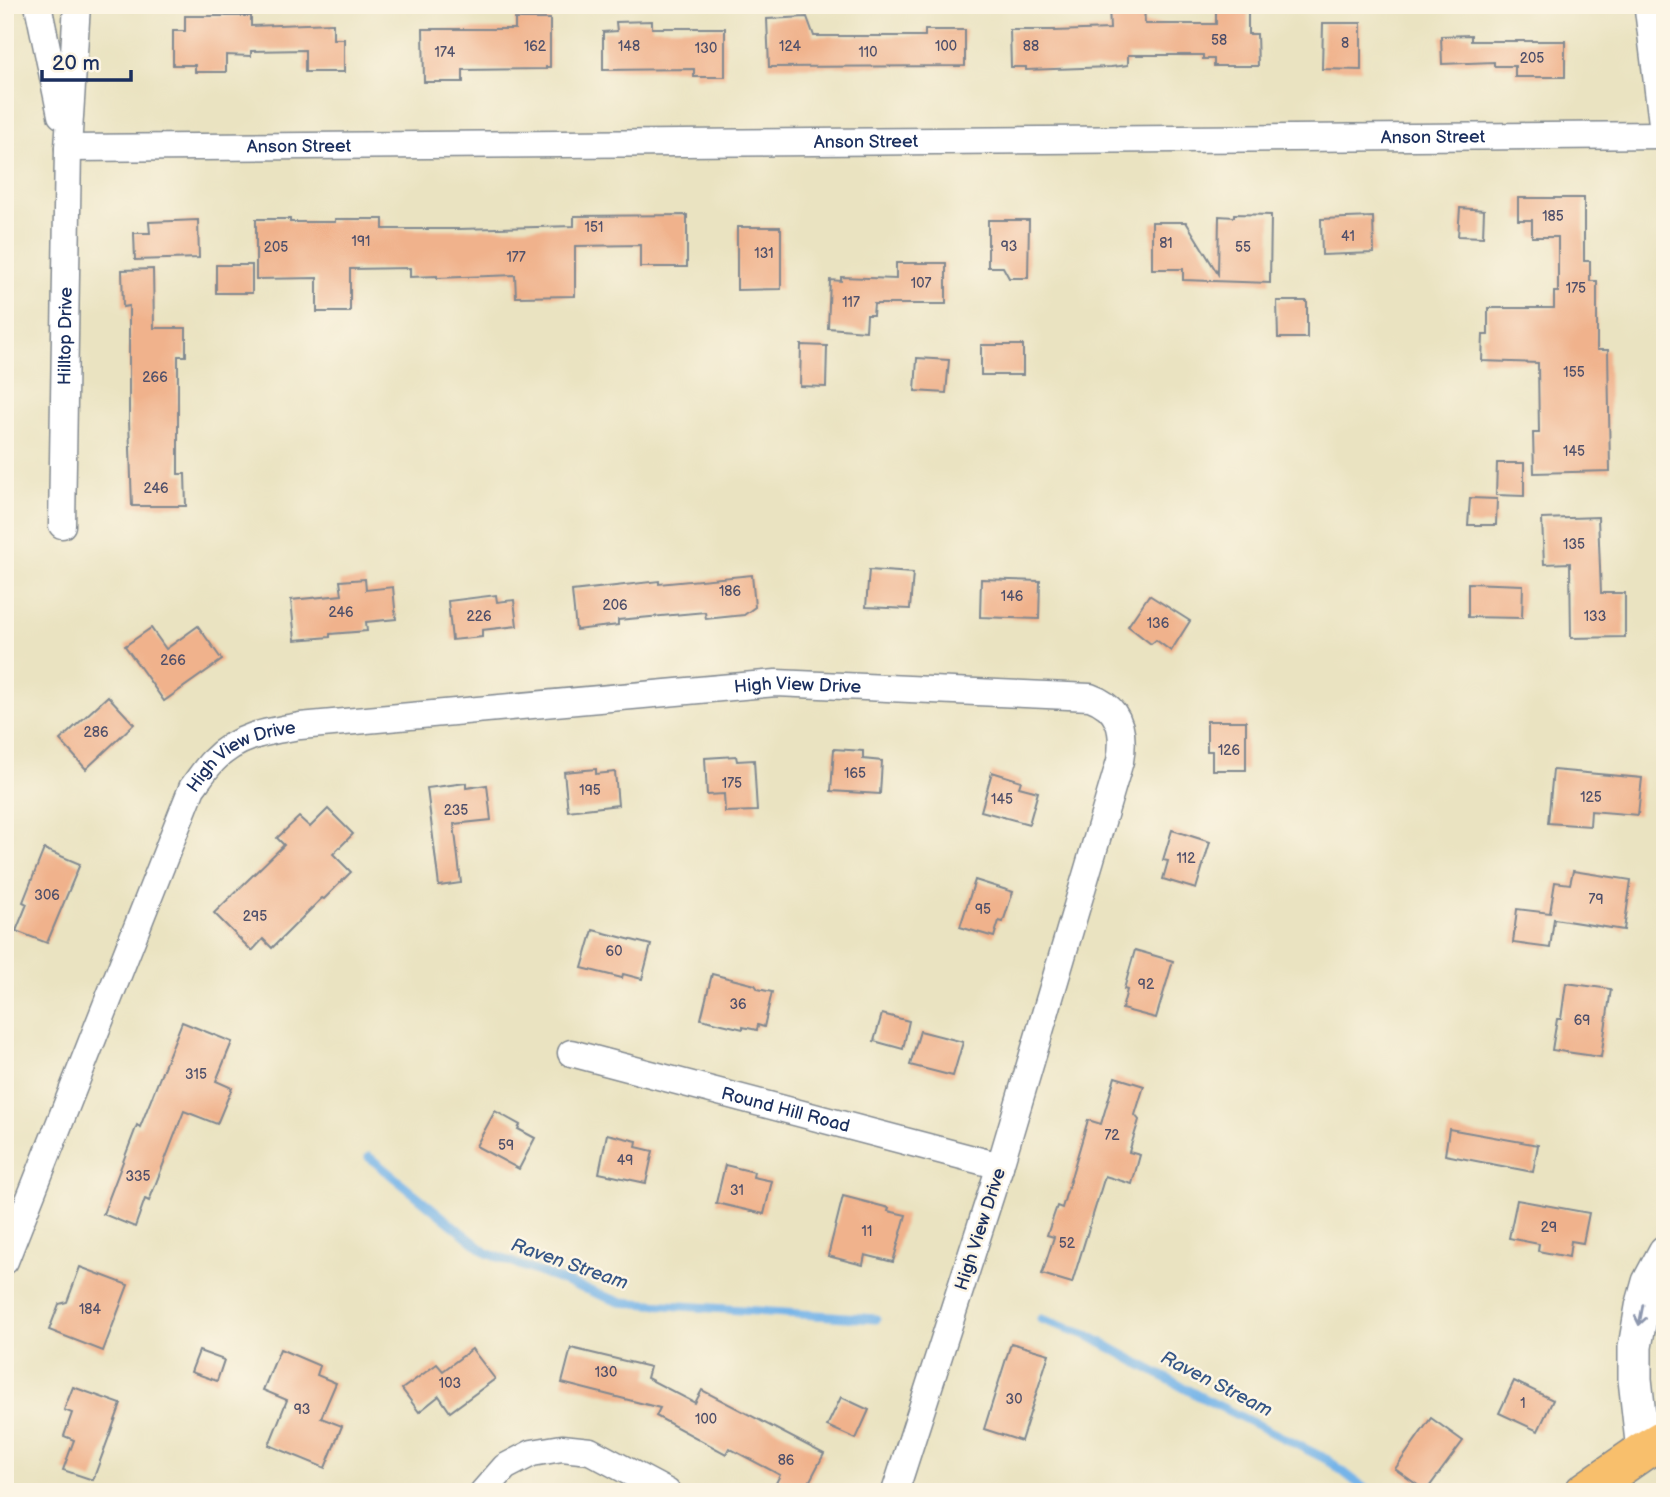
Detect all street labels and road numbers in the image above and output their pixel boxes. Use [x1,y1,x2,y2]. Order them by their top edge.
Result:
street label: Anson Street [1381,126,1486,148]
street label: Anson Street [814,131,919,153]
street label: Anson Street [247,136,352,158]
street label: Hilltop Drive [54,286,77,385]
street label: High View Drive [733,673,862,698]
street label: High View Drive [183,717,297,796]
street label: Round Hill Road [719,1083,852,1137]
street label: High View Drive [951,1165,1010,1293]

